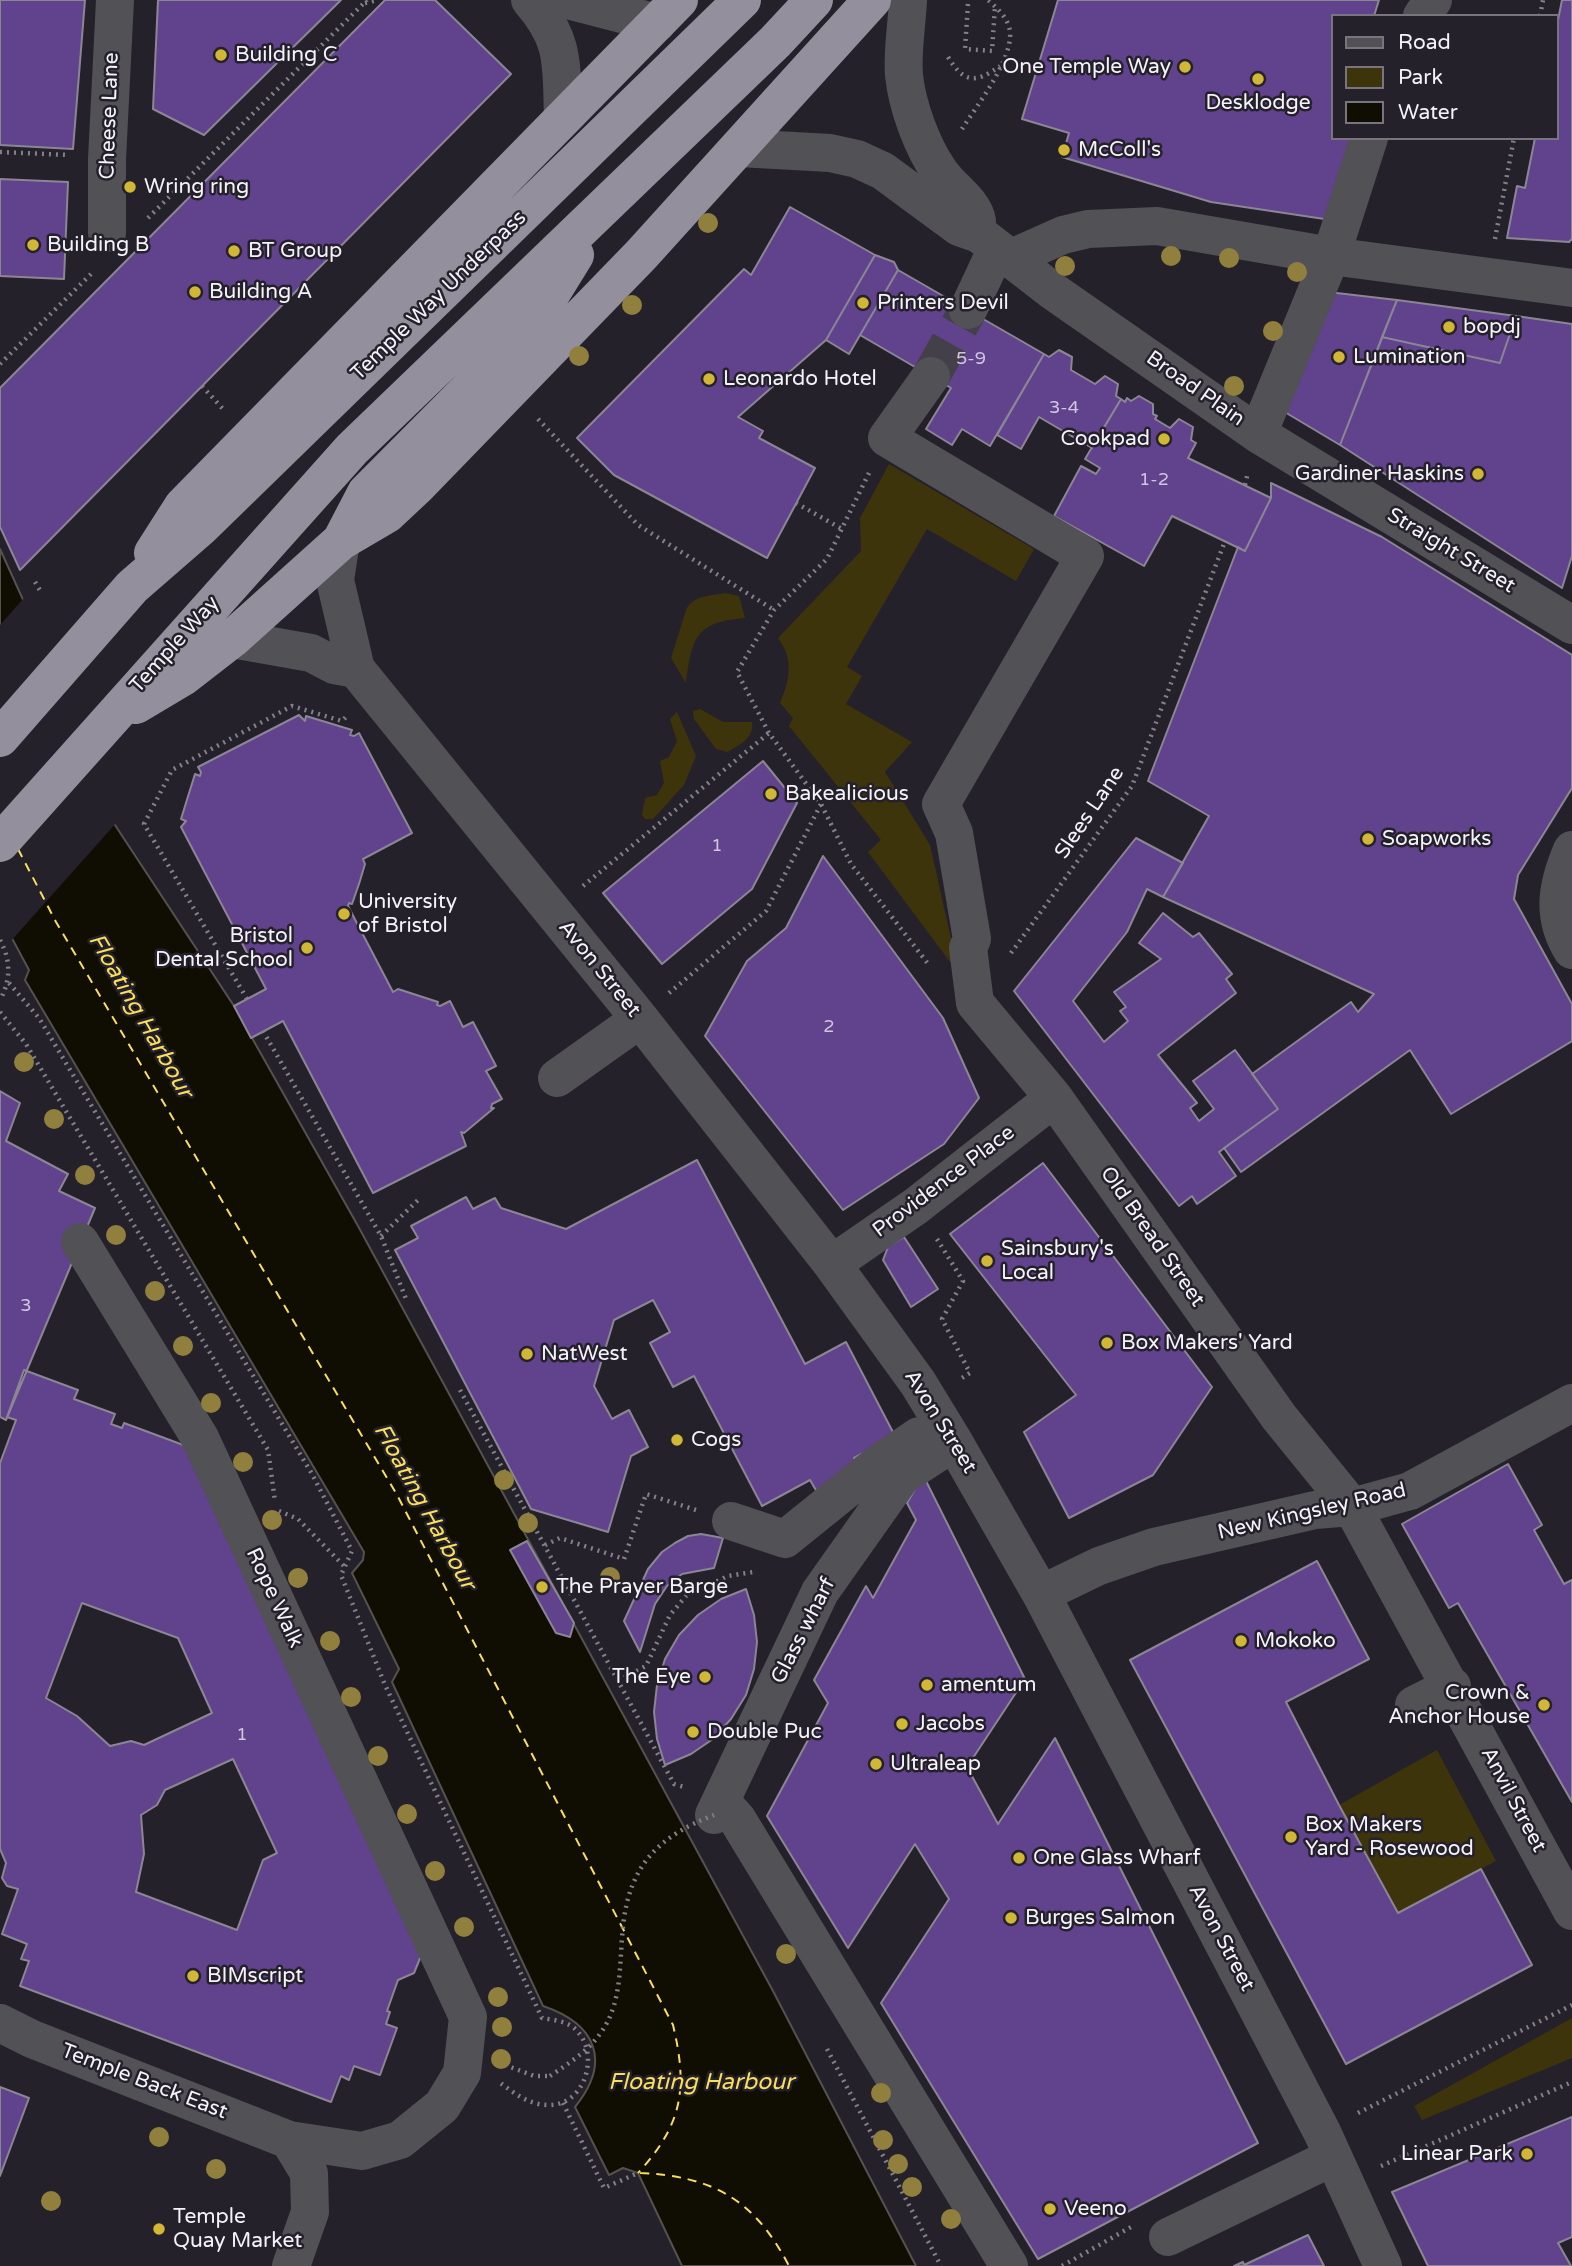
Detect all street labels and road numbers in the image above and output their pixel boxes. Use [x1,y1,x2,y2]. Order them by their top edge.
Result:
street label: Cheese Lane [95,52,125,180]
street label: Temple Way Underpass [346,206,532,386]
street label: Broad Plain [1141,346,1249,432]
street label: Straight Street [1382,503,1520,599]
street label: Temple Way [125,591,225,699]
street label: Slees Lane [1050,762,1130,864]
street label: Avon Street [552,916,646,1022]
street label: Providence Place [868,1120,1020,1244]
street label: Old Bread Street [1094,1162,1210,1312]
street label: Avon Street [898,1366,982,1478]
street label: New Kingsley Road [1215,1478,1409,1546]
street label: Rope Walk [240,1544,308,1652]
street label: Glass wharf [766,1574,842,1688]
street label: Anvil Street [1475,1743,1551,1857]
street label: Avon Street [1182,1880,1260,1996]
street label: Temple Back East [57,2039,231,2125]

